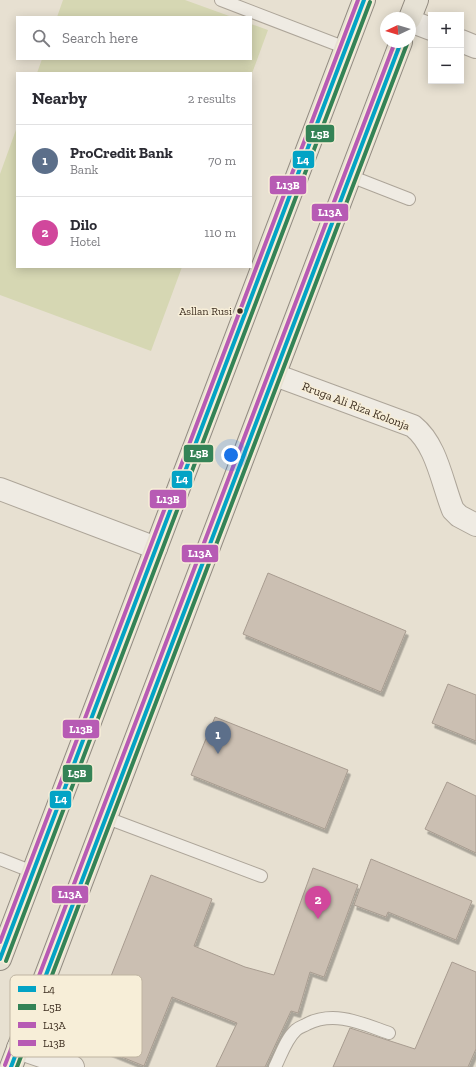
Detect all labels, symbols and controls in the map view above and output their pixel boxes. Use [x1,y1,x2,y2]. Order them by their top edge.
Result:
north arrow [380,12,416,48]
map controls [428,12,464,84]
button: + [428,12,464,48]
search box [16,16,252,60]
icon: search [30,27,52,49]
text: Search here [62,29,138,47]
button: − [428,48,464,84]
text: Nearby [32,88,87,108]
text: 2 results [188,91,236,106]
line badge: L5B [305,124,335,143]
text: L5B [311,128,330,141]
text: ProCredit Bank [70,144,173,162]
line badge: L4 [292,150,315,169]
text: 1 [42,153,48,168]
text: 70 m [208,153,236,168]
text: L4 [297,154,310,167]
text: Bank [70,162,98,177]
line badge: L13B [269,175,307,195]
text: L13B [276,179,300,192]
line badge: L13A [311,203,349,222]
text: L13A [318,206,342,219]
text: Dilo [70,216,97,234]
text: 2 [42,225,48,240]
text: 110 m [204,225,236,240]
text: Hotel [70,234,101,249]
place label: Asllan Rusi [179,305,232,318]
marker: Asllan Rusi [235,306,245,316]
street label: Rruga Ali Riza Kolonja [300,379,412,434]
line badge: L5B [183,444,214,463]
your location [221,445,241,465]
text: L5B [190,447,209,460]
line badge: L4 [171,470,193,489]
text: L4 [176,473,189,486]
line badge: L13B [149,489,187,509]
text: L13B [156,493,180,506]
line badge: L13A [181,544,219,563]
text: L13A [188,547,212,560]
line badge: L13B [62,719,100,739]
pin: 1 [205,721,231,754]
text: L13B [69,723,93,736]
line badge: L5B [62,764,93,783]
text: L5B [68,767,87,780]
line badge: L4 [49,790,72,809]
text: L4 [55,793,68,806]
line badge: L13A [51,885,89,904]
pin: 2 [305,886,331,919]
text: L13A [58,888,82,901]
legend [10,975,142,1057]
text: L4 [43,983,55,996]
text: L5B [43,1001,62,1014]
text: L13A [43,1019,67,1032]
text: L13B [43,1037,66,1050]

